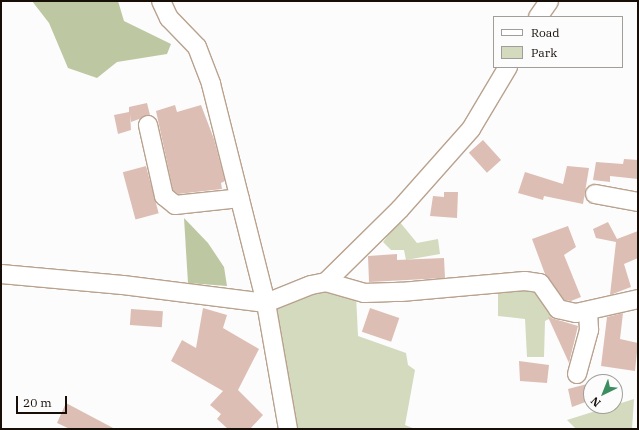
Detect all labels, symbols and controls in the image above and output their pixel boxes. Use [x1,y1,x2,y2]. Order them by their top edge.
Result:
legend [493,16,623,68]
text: Road [531,25,560,40]
text: Park [531,45,557,60]
north arrow [583,374,623,414]
scale bar [18,388,69,414]
text: N [588,394,603,410]
text: 20 m [23,395,52,410]

